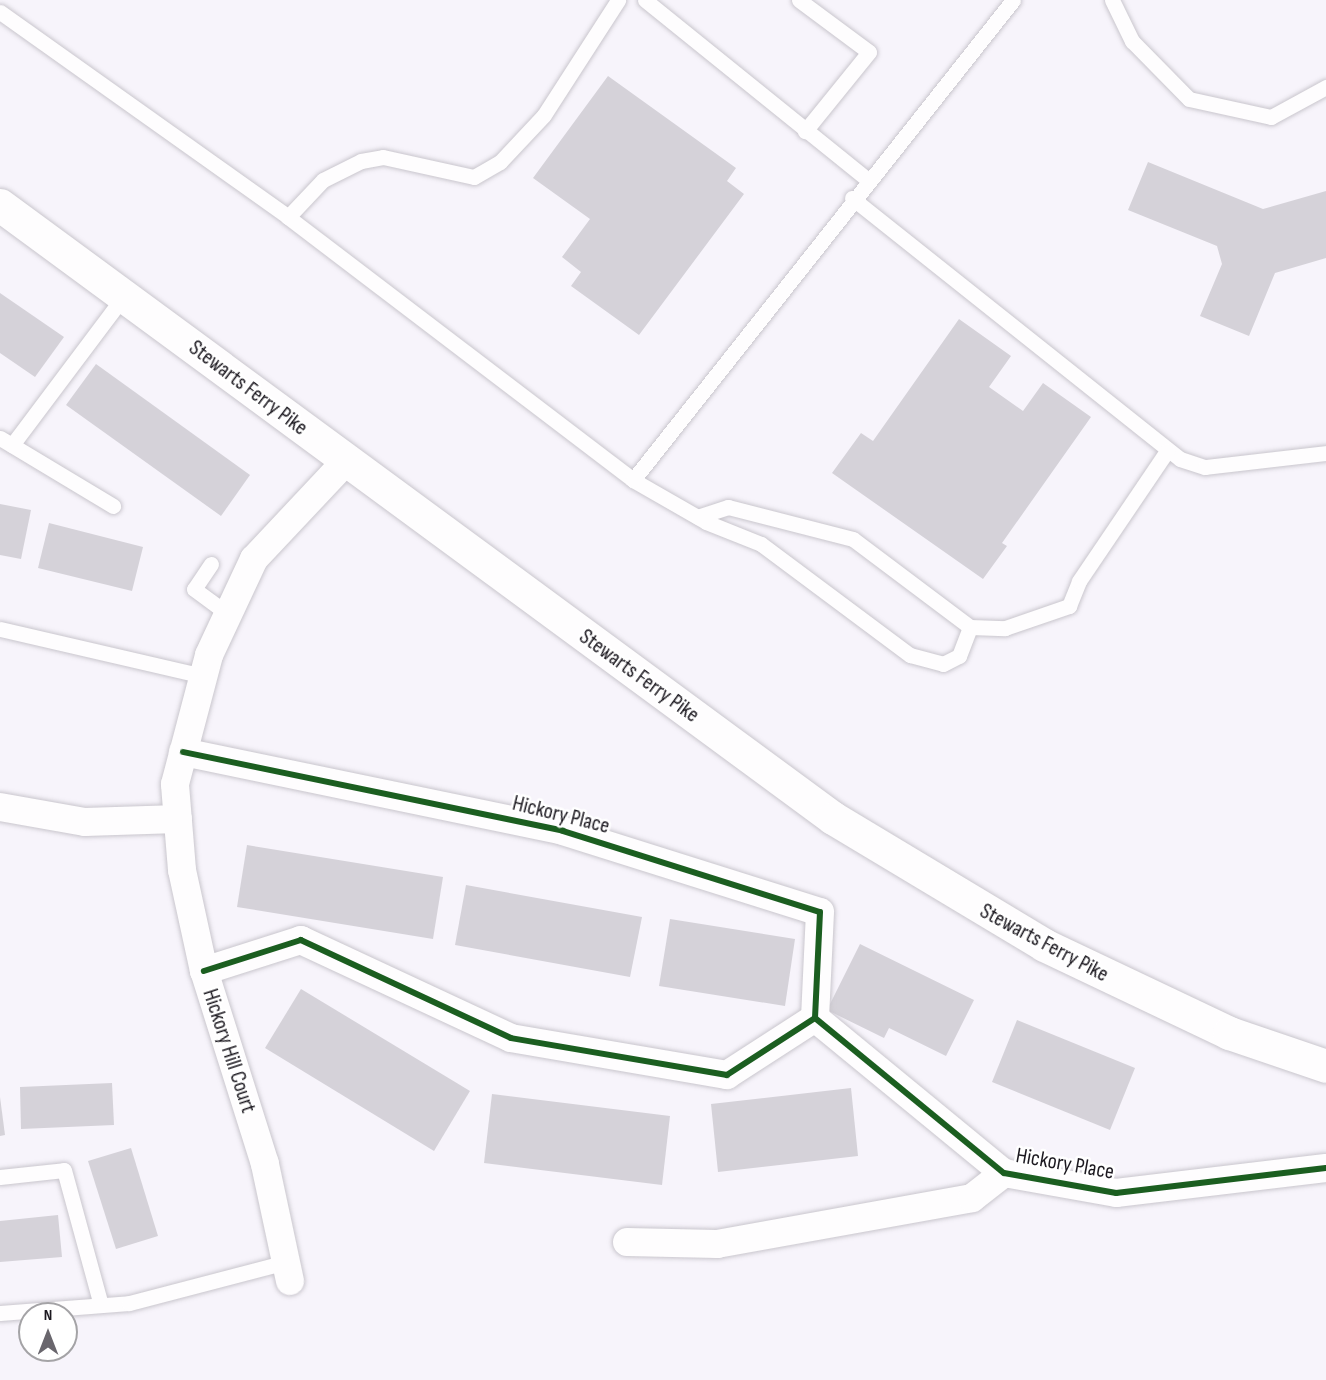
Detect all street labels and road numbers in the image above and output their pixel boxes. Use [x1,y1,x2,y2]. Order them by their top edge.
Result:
street label: Stewarts Ferry Pike [183,335,313,441]
street label: Stewarts Ferry Pike [574,624,704,728]
street label: Hickory Place [510,790,612,840]
street label: Stewarts Ferry Pike [975,898,1113,988]
street label: Hickory Hill Court [197,986,261,1116]
street label: Hickory Place [1014,1142,1116,1186]

